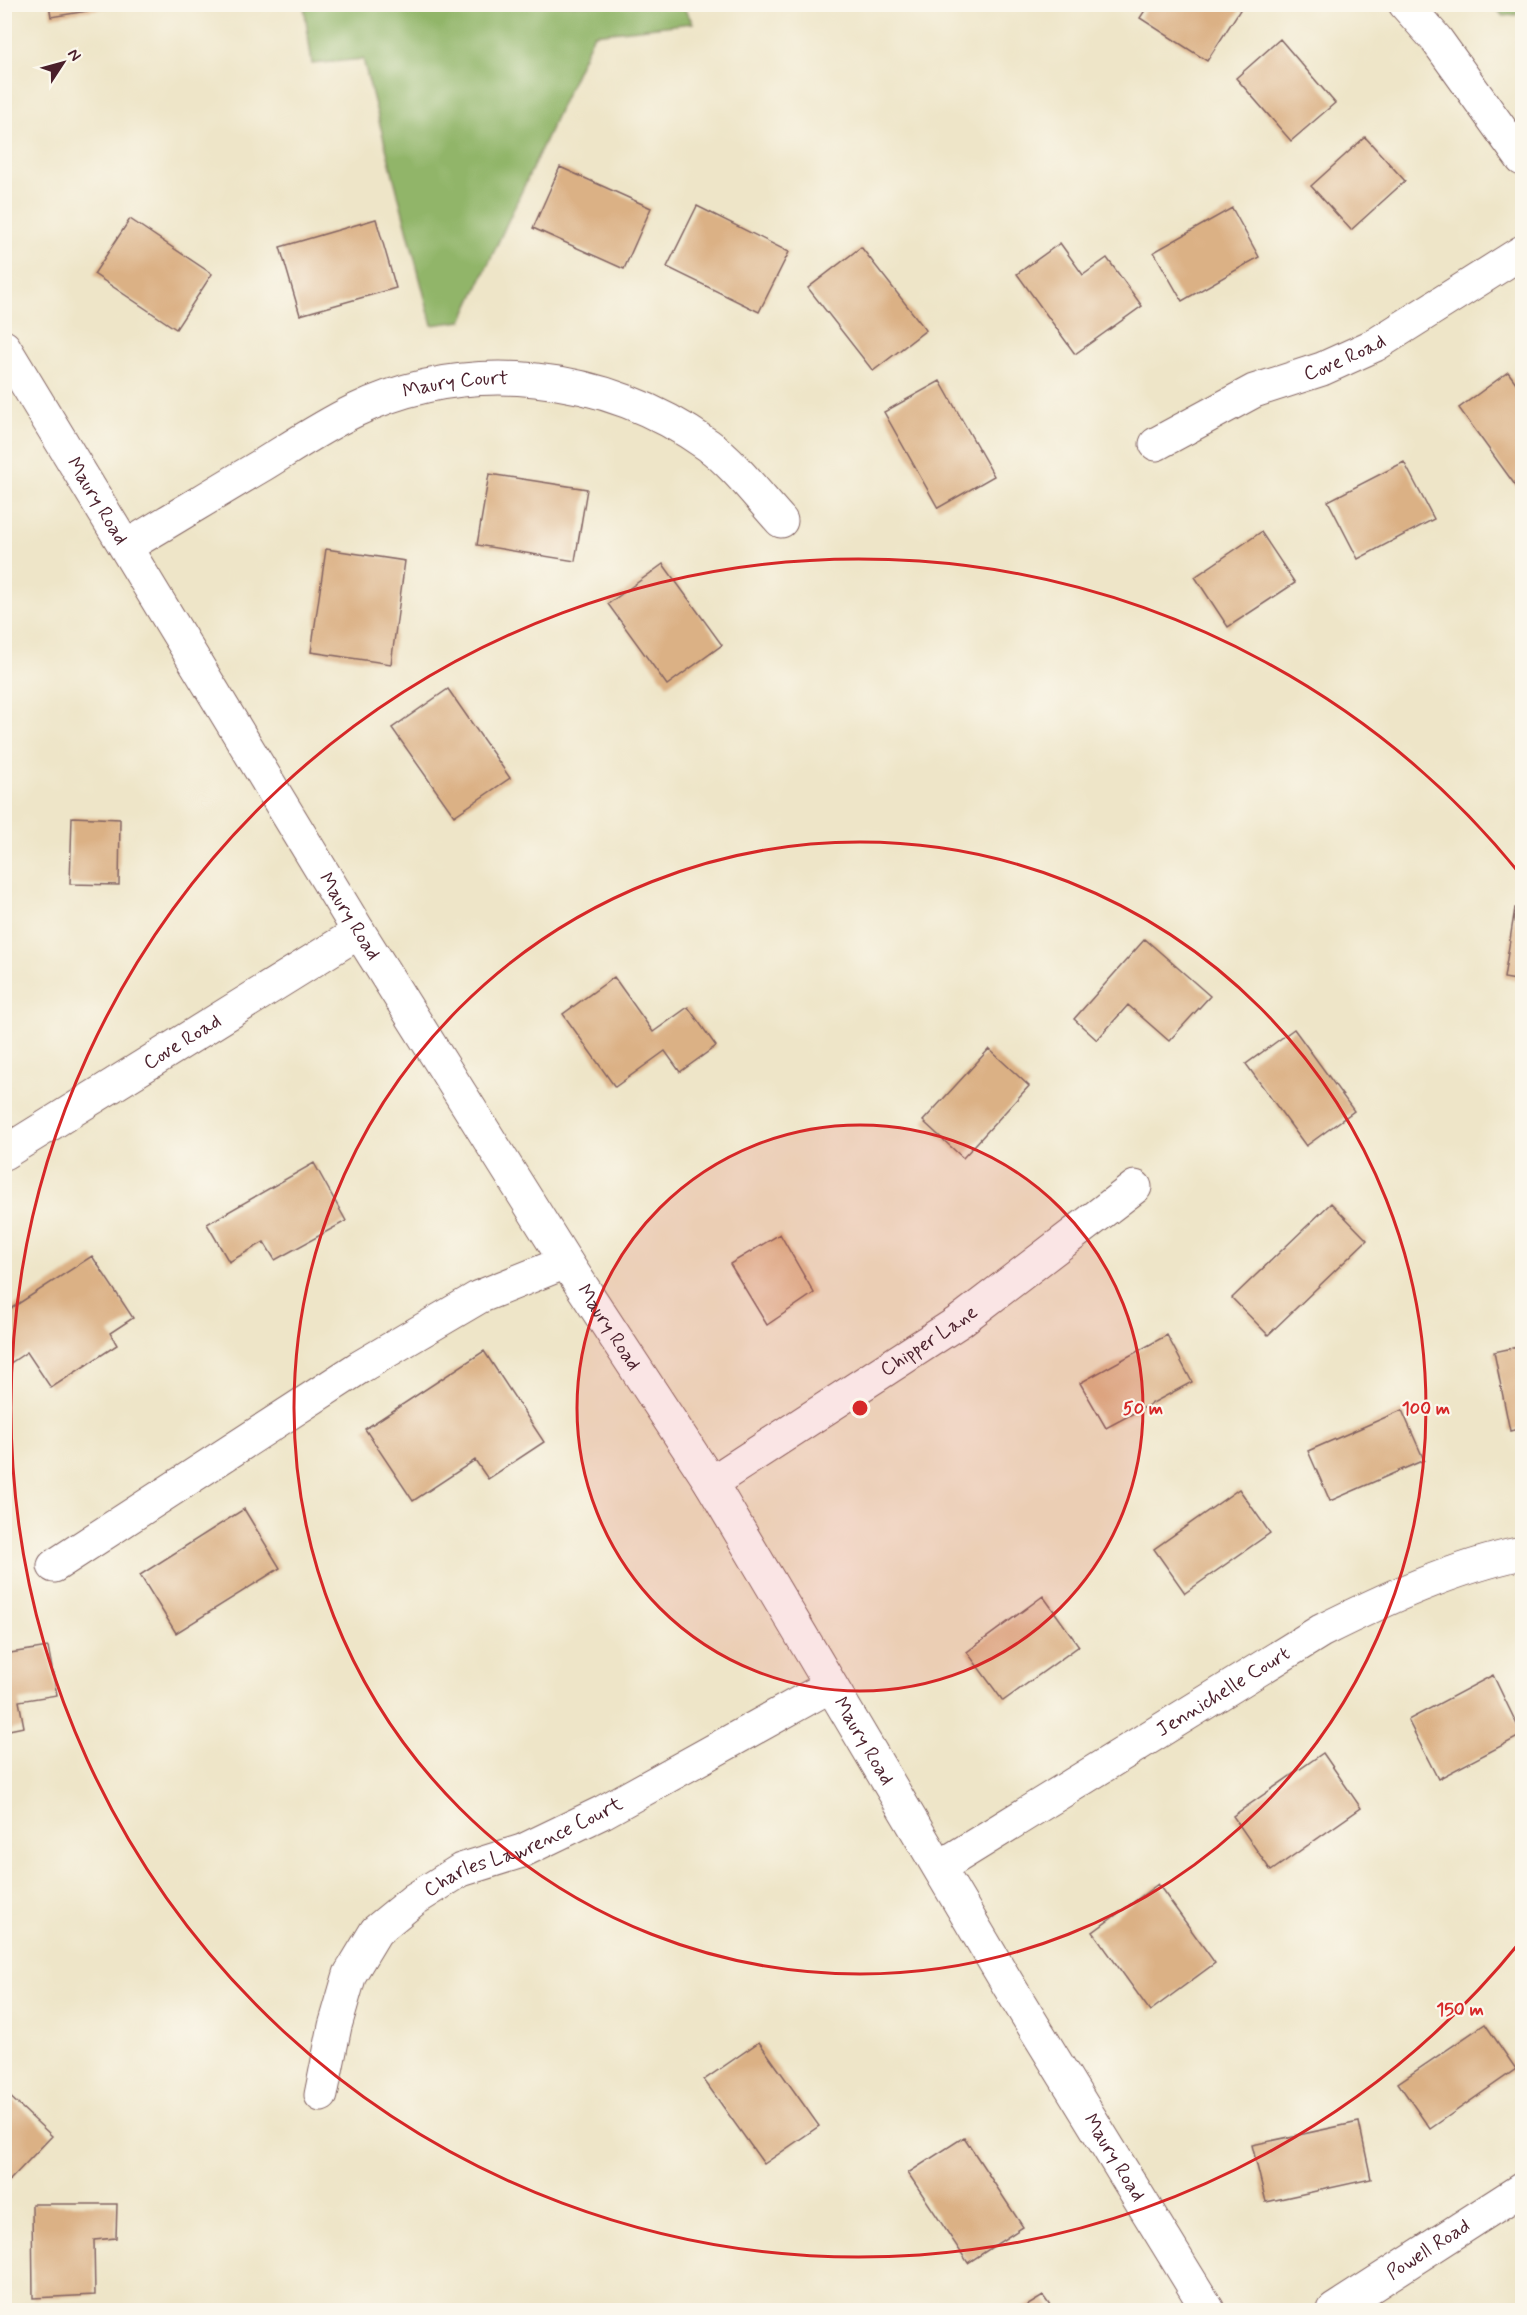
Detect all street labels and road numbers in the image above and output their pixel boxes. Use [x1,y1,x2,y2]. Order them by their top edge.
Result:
street label: Cove Road [1300,328,1391,388]
street label: Maury Court [400,365,508,405]
street label: Maury Road [60,452,134,550]
street label: Maury Road [312,867,387,965]
street label: Cove Road [138,1008,226,1076]
street label: Maury Road [571,1279,647,1376]
street label: Chipper Lane [875,1299,983,1383]
street label: Jennichelle Court [1151,1640,1295,1743]
street label: Maury Road [827,1692,901,1790]
street label: Charles Lawrence Court [419,1790,628,1904]
street label: Maury Road [1077,2108,1152,2206]
street label: Powell Road [1381,2212,1475,2286]

